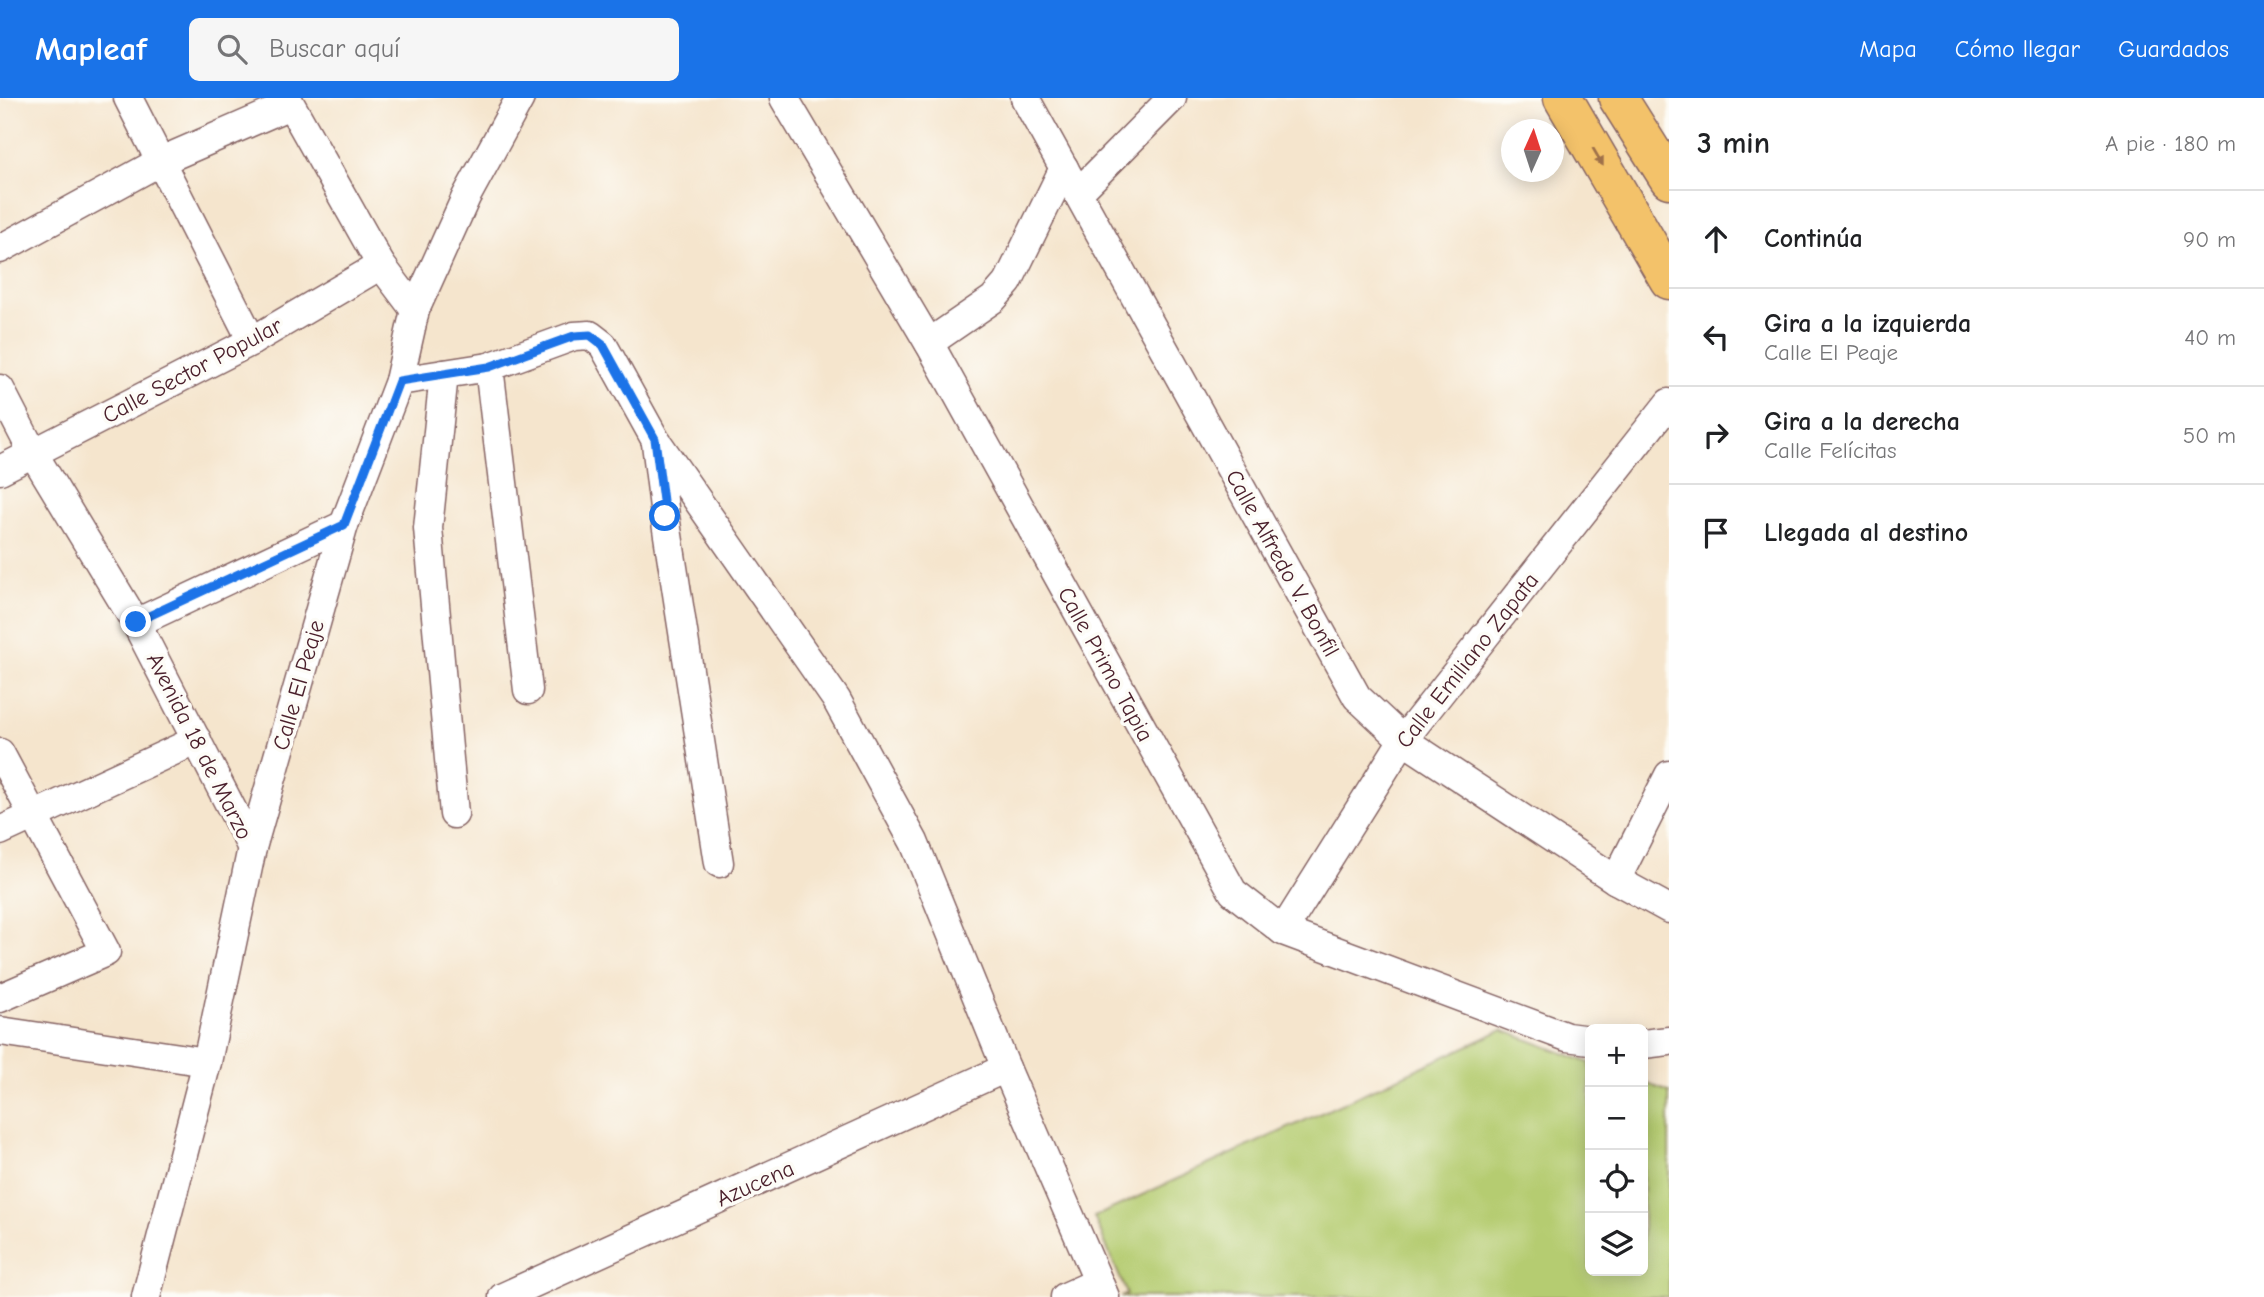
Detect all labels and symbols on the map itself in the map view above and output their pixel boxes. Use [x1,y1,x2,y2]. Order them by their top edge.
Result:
north arrow [1501,119,1564,182]
one-way arrow [1591,147,1604,166]
street label: Calle Sector Popular [98,311,287,429]
street label: Calle Alfredo V. Bonfil [1220,465,1345,661]
route start [649,500,680,531]
street label: Calle Emiliano Zapata [1391,567,1544,753]
street label: Calle Primo Tapia [1052,582,1159,746]
route end [120,606,151,637]
street label: Calle El Peaje [267,617,330,753]
street label: Avenida 18 de Marzo [141,648,258,844]
street label: Azucena [712,1154,798,1213]

